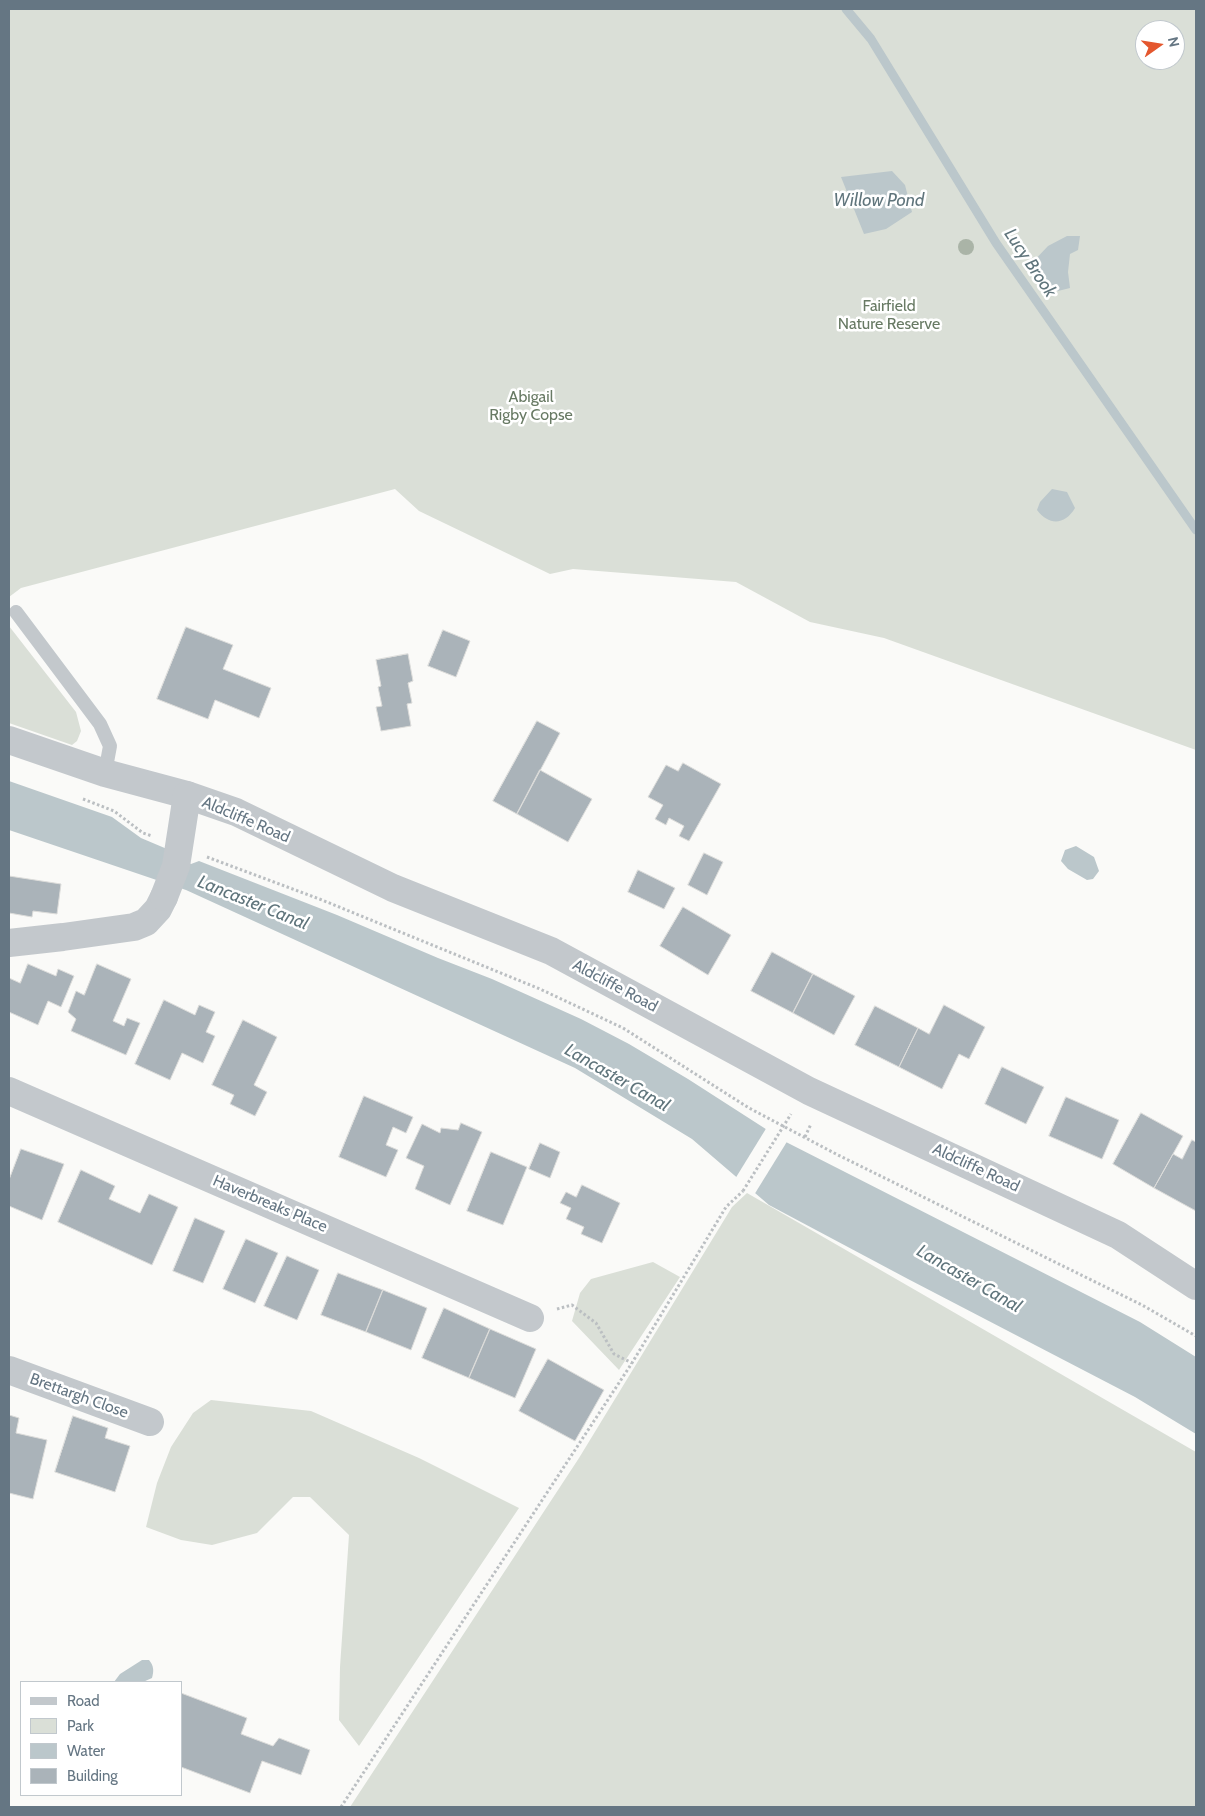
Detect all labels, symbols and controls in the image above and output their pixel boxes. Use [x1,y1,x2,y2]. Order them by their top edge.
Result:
north arrow [1135,20,1185,70]
text: N [1164,35,1184,49]
water label: Willow Pond [834,190,924,212]
water label: Lucy Brook [999,225,1061,301]
park label: Fairfield Nature Reserve [838,296,940,334]
park label: Abigail Rigby Copse [489,387,573,425]
street label: Aldcliffe Road [199,793,293,847]
water label: Lancaster Canal [194,871,312,935]
street label: Aldcliffe Road [569,956,661,1016]
water label: Lancaster Canal [561,1039,673,1117]
street label: Aldcliffe Road [929,1140,1023,1196]
street label: Haverbreaks Place [210,1171,330,1237]
water label: Lancaster Canal [913,1240,1025,1318]
street label: Brettargh Close [27,1369,131,1423]
legend [20,1681,182,1796]
text: Road [67,1692,100,1710]
text: Park [67,1717,94,1735]
text: Water [67,1742,105,1760]
text: Building [67,1767,118,1785]

